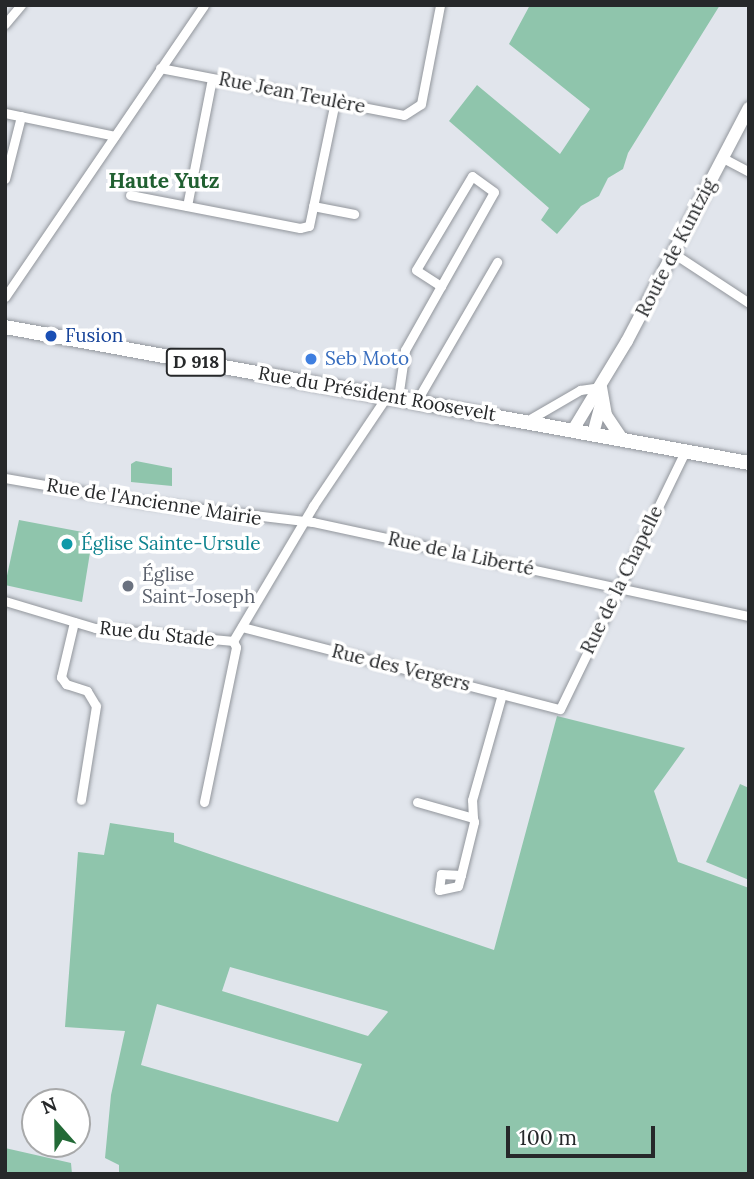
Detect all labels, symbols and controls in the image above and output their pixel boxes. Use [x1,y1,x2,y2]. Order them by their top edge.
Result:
street label: Rue Jean Teulère [217,68,367,118]
district label: Haute Yutz [108,168,220,194]
street label: Route de Kuntzig [631,175,721,321]
place label: Fusion [65,325,123,347]
marker: Fusion [43,328,59,344]
road number: D 918 [164,348,228,376]
place label: Seb Moto [325,348,409,370]
marker: Seb Moto [303,351,319,367]
street label: Rue du Président Roosevelt [256,362,498,426]
street label: Rue de l'Ancienne Mairie [45,474,263,530]
street label: Rue de la Chapelle [576,502,668,658]
street label: Rue de la Liberté [386,527,536,581]
place label: Église Sainte-Ursule [81,533,260,555]
marker: Église Sainte-Ursule [59,536,75,552]
place label: Église Saint-Joseph [142,564,255,608]
marker: Église Saint-Joseph [120,578,136,594]
street label: Rue du Stade [98,617,216,651]
street label: Rue des Vergers [329,640,473,696]
north arrow [21,1088,91,1158]
text: N [38,1091,60,1119]
scale bar [509,1112,658,1156]
text: 100 m [519,1124,577,1151]

